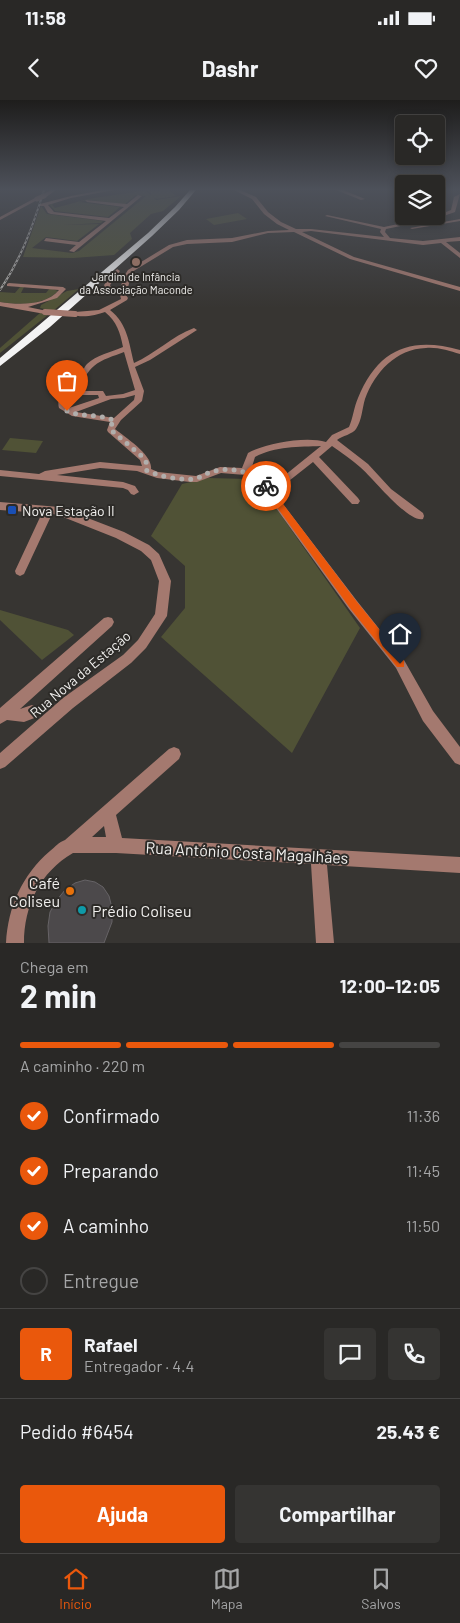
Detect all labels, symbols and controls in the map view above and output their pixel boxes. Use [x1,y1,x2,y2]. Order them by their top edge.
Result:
text: 11:58 [25,6,66,29]
icon: back [20,54,48,82]
icon: heart [412,54,440,82]
text: Dashr [202,55,258,81]
map controls [395,115,445,225]
button: locate [395,115,445,165]
button: layers [395,175,445,225]
marker: Jardim de Infância da Associação Maconde [130,256,142,268]
place label: Jardim de Infância da Associação Maconde [79,270,193,296]
pin [46,360,88,411]
icon: bag [53,367,81,395]
courier [241,461,291,511]
icon: bike [252,472,280,500]
place label: Nova Estação II [22,502,115,519]
marker: Nova Estação II [6,504,18,516]
pin [379,613,421,664]
icon: home [386,620,414,648]
street label: Rua Nova da Estação [26,627,134,721]
street label: Rua António Costa Magalhães [145,837,349,867]
place label: Café Coliseu [9,873,60,910]
marker: Café Coliseu [64,885,76,897]
place label: Prédio Coliseu [92,901,191,920]
marker: Prédio Coliseu [76,904,88,916]
text: Chega em [20,957,88,976]
text: 12:00–12:05 [340,974,440,997]
text: 2 min [20,976,97,1014]
text: A caminho · 220 m [20,1056,145,1075]
icon: check [20,1102,48,1130]
text: Confirmado [63,1104,160,1127]
text: 11:36 [407,1106,440,1125]
icon: check [20,1157,48,1185]
text: Preparando [63,1159,159,1182]
text: 11:45 [406,1161,440,1180]
icon: check [20,1212,48,1240]
text: A caminho [63,1214,149,1237]
text: 11:50 [406,1216,440,1235]
text: Entregue [63,1269,139,1292]
button: chat [324,1328,376,1380]
button: phone [388,1328,440,1380]
text: Rafael [84,1333,138,1356]
text: R [40,1342,52,1365]
text: Entregador · 4.4 [84,1356,194,1375]
text: Pedido #6454 [20,1420,134,1443]
text: 25.43 € [376,1420,440,1443]
button: Ajuda [20,1485,225,1543]
button: Compartilhar [235,1485,440,1543]
tab: Início [59,1565,92,1612]
tab: Mapa [211,1565,243,1612]
tab: Salvos [361,1565,401,1612]

